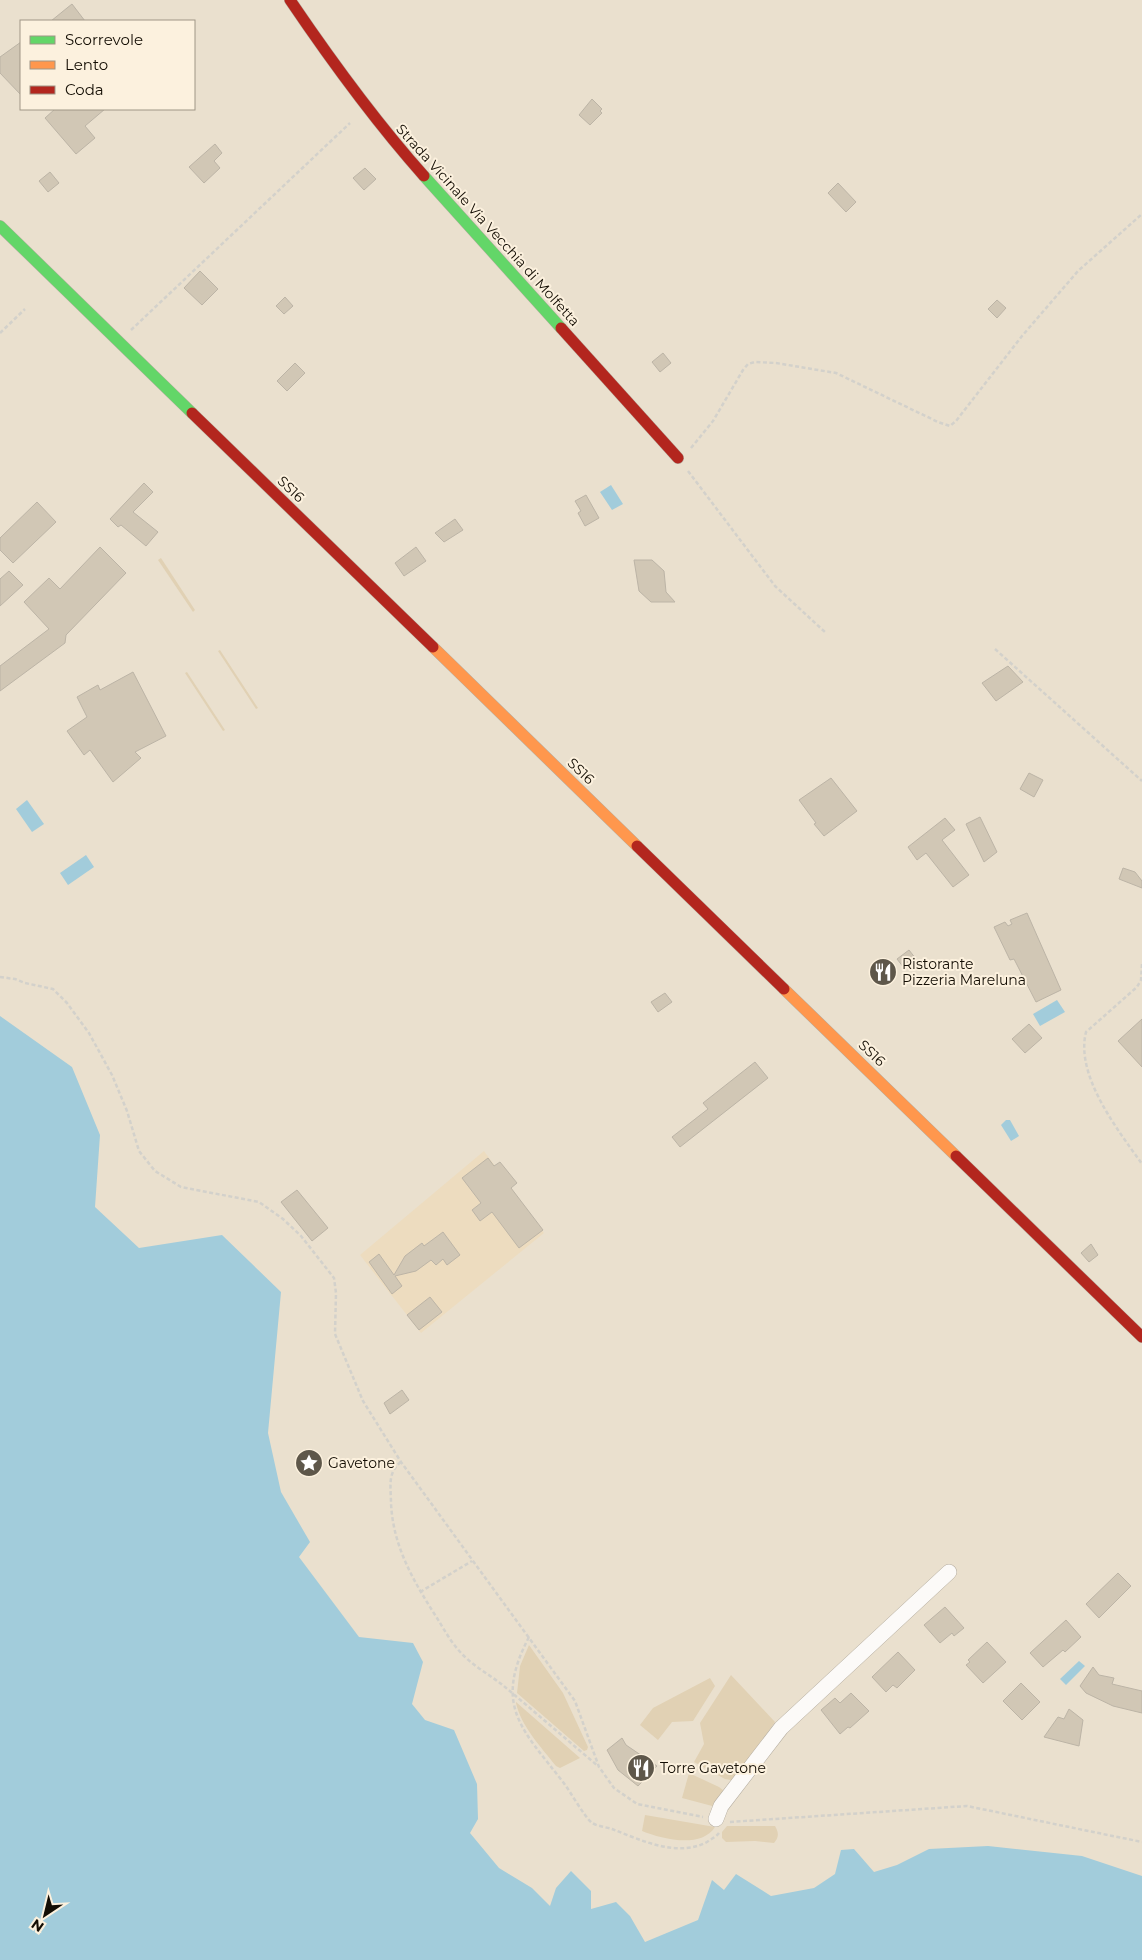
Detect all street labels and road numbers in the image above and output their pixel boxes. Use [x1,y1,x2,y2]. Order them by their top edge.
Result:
street label: Strada Vicinale Via Vecchia di Molfetta [392,120,584,330]
street label: SS16 [274,472,309,506]
street label: SS16 [564,754,599,788]
street label: SS16 [855,1036,890,1070]

